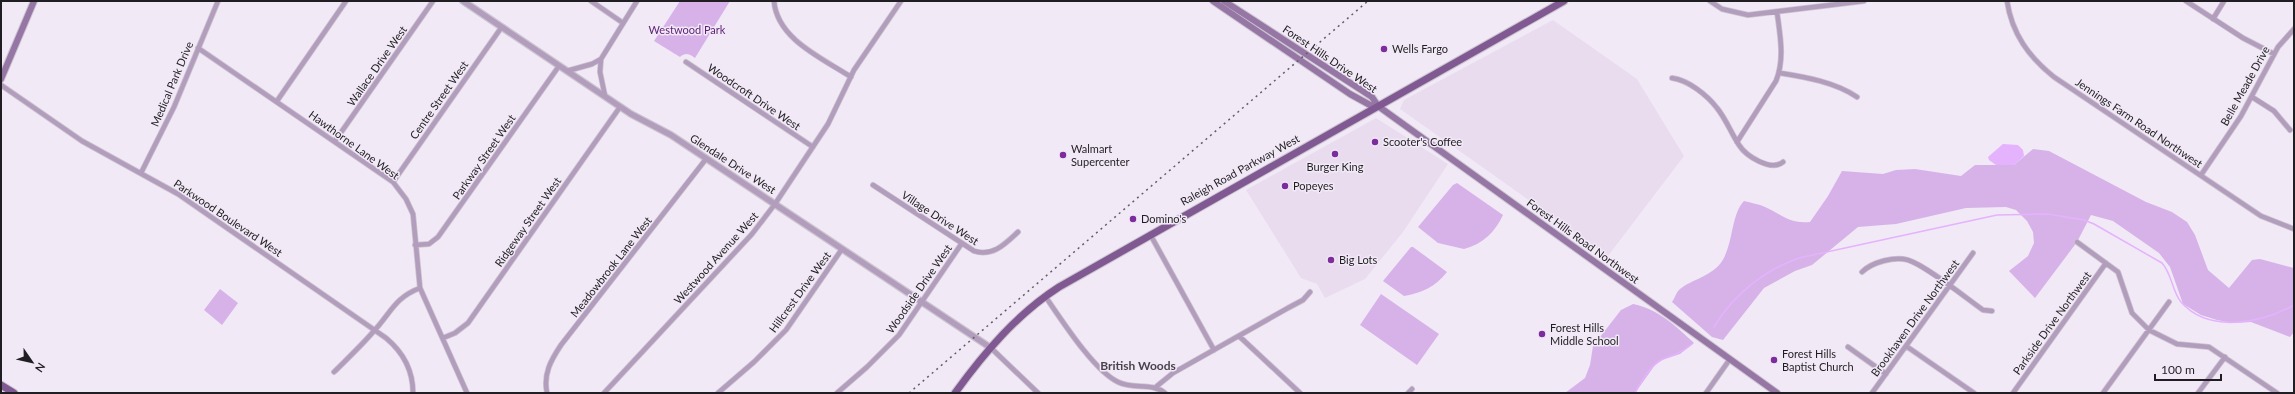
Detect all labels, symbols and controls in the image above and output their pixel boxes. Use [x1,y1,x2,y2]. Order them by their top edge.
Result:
street label: Forest Hills Drive West [1281,22,1380,95]
street label: Wallace Drive West [344,23,409,108]
park label: Westwood Park [649,23,726,36]
street label: Medical Park Drive [148,39,195,128]
place label: Wells Fargo [1392,42,1448,55]
marker: Wells Fargo [1379,44,1389,54]
street label: Belle Meade Drive [2217,44,2272,128]
street label: Centre Street West [407,58,470,141]
street label: Woodcroft Drive West [705,61,803,133]
street label: Jennings Farm Road Northwest [2073,75,2205,170]
street label: Hawthorne Lane West [307,107,402,182]
street label: Parkway Street West [449,112,518,202]
street label: Glendale Drive West [688,131,779,196]
street label: Raleigh Road Parkway West [1178,131,1302,208]
place label: Scooter's Coffee [1383,135,1462,148]
marker: Scooter's Coffee [1370,137,1380,147]
place label: Walmart Supercenter [1071,142,1130,168]
marker: Burger King [1330,149,1340,159]
marker: Walmart Supercenter [1058,150,1068,160]
place label: Burger King [1307,160,1364,173]
street label: Ridgeway Street West [492,175,563,269]
street label: Parkwood Boulevard West [172,176,285,259]
place label: Popeyes [1293,179,1334,192]
marker: Popeyes [1280,181,1290,191]
street label: Village Drive West [899,188,981,247]
street label: Forest Hills Road Northwest [1525,195,1642,286]
street label: Westwood Avenue West [671,209,760,306]
place label: Domino's [1141,212,1187,225]
street label: Meadowbrook Lane West [567,214,654,320]
marker: Domino's [1128,214,1138,224]
street label: Woodside Drive West [883,242,954,336]
street label: Hillcrest Drive West [766,249,833,335]
place label: Big Lots [1339,253,1378,266]
marker: Big Lots [1326,255,1336,265]
street label: Brookhaven Drive Northwest [1868,257,1961,379]
street label: Parkside Drive Northwest [2010,269,2093,377]
place label: Forest Hills Middle School [1550,321,1619,347]
marker: Forest Hills Middle School [1537,329,1547,339]
north arrow [12,342,52,382]
place label: Forest Hills Baptist Church [1782,347,1854,373]
marker: Forest Hills Baptist Church [1769,355,1779,365]
scale bar [2155,356,2221,382]
district label: British Woods [1100,358,1176,373]
text: N [33,361,48,375]
text: 100 m [2161,362,2195,377]

